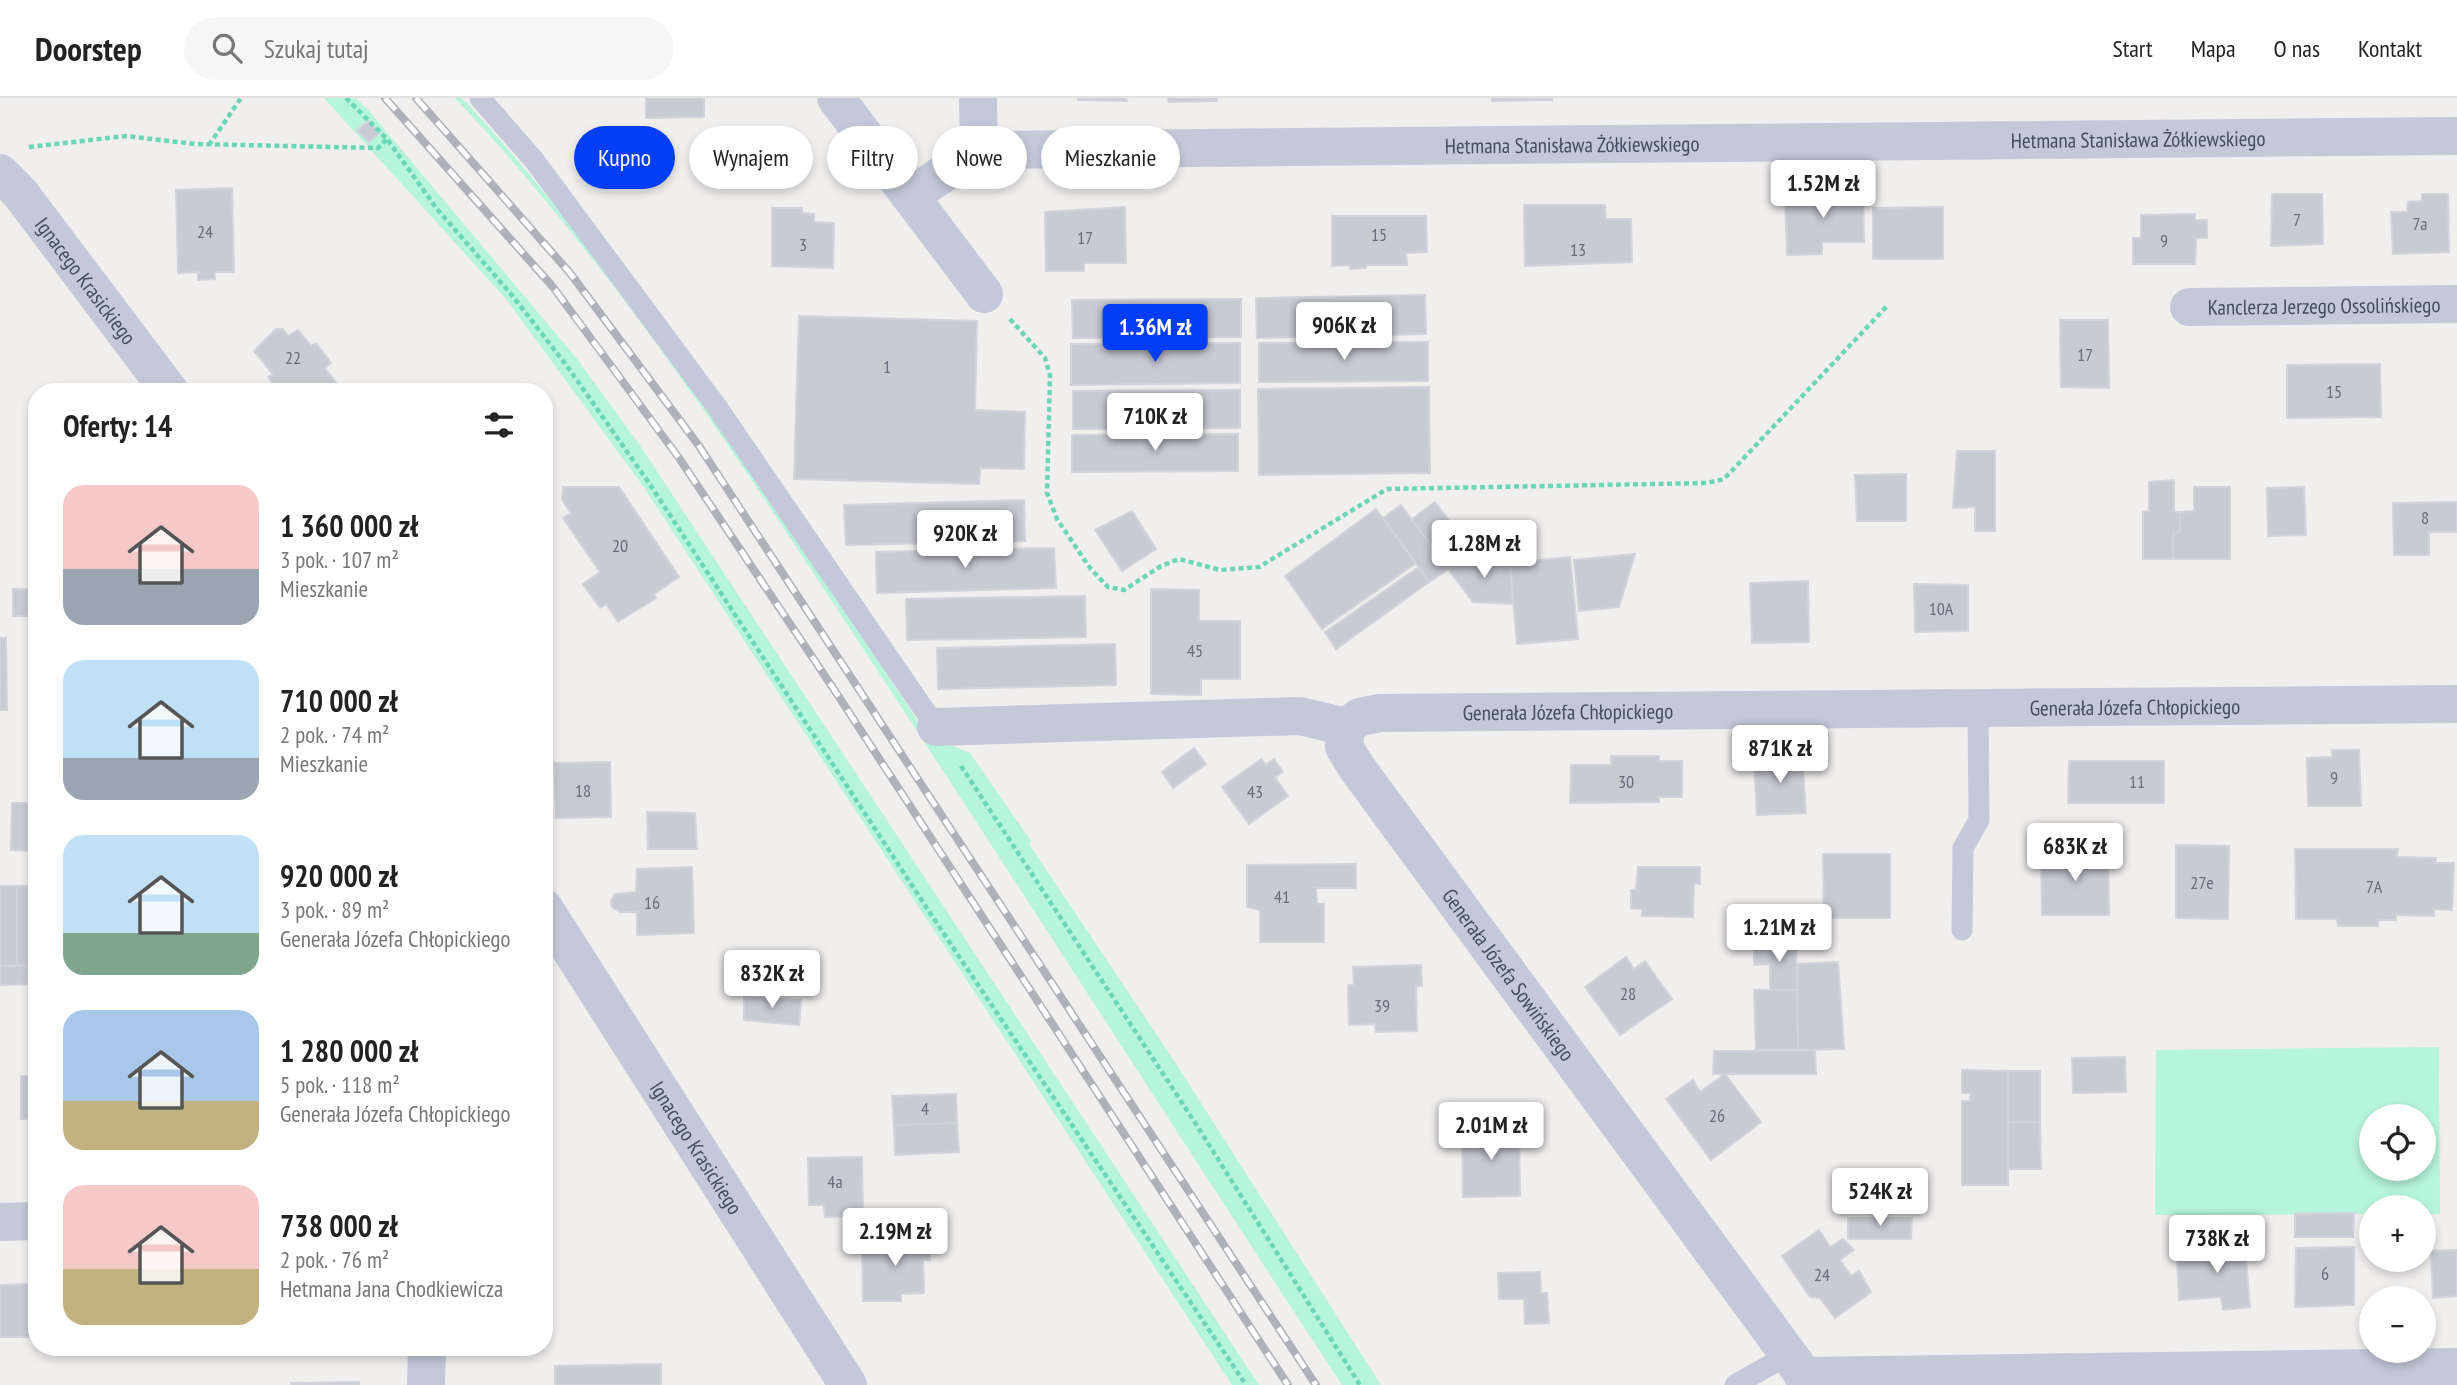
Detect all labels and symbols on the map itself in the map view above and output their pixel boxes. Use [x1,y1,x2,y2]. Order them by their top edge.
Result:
street label: Hetmana Stanisława Żółkiewskiego [2011,124,2266,154]
street label: Hetmana Stanisława Żółkiewskiego [1445,130,1700,159]
pin: 1.52M zł [1751,160,1895,220]
house number: 7 [2293,208,2301,231]
street label: Ignacego Krasickiego [29,212,143,350]
house number: 7a [2412,212,2428,235]
house number: 24 [197,220,213,243]
house number: 15 [1371,223,1387,246]
house number: 17 [1077,226,1093,249]
house number: 9 [2160,229,2168,252]
house number: 3 [799,233,807,256]
house number: 13 [1570,238,1586,261]
street label: Kanclerza Jerzego Ossolińskiego [2207,291,2441,320]
pin: 906K zł [1279,302,1409,362]
pin: 1.36M zł [1083,304,1227,364]
house number: 17 [2077,343,2093,366]
house number: 22 [285,346,301,369]
house number: 1 [883,355,891,378]
house number: 15 [2326,380,2342,403]
pin: 710K zł [1090,394,1220,453]
house number: 8 [2421,506,2429,529]
pin: 920K zł [900,510,1030,570]
pin: 1.28M zł [1412,520,1556,580]
house number: 20 [612,534,628,557]
house number: 10A [1929,597,1954,620]
house number: 45 [1187,639,1203,662]
street label: Generała Józefa Chłopickiego [2030,692,2240,721]
street label: Generała Józefa Chłopickiego [1463,697,1673,726]
pin: 871K zł [1715,726,1845,785]
house number: 9 [2330,766,2338,789]
house number: 30 [1618,770,1634,793]
house number: 11 [2129,770,2145,793]
house number: 18 [575,779,591,802]
house number: 43 [1247,780,1263,803]
pin: 683K zł [2010,824,2140,883]
house number: 27e [2190,871,2214,894]
house number: 7A [2366,875,2383,898]
street label: Generała Józefa Sowińskiego [1436,883,1581,1066]
house number: 41 [1274,885,1290,908]
house number: 16 [644,891,660,914]
pin: 1.21M zł [1707,904,1851,964]
pin: 832K zł [707,950,837,1010]
house number: 28 [1620,982,1636,1005]
house number: 39 [1374,994,1390,1017]
street label: Ignacego Krasickiego [644,1076,749,1219]
house number: 4 [921,1097,929,1120]
pin: 2.01M zł [1419,1102,1563,1162]
house number: 26 [1709,1104,1725,1127]
pin: 524K zł [1815,1168,1945,1228]
house number: 4a [827,1170,843,1193]
pin: 2.19M zł [823,1208,967,1268]
pin: 738K zł [2152,1216,2282,1275]
house number: 6 [2321,1262,2329,1285]
house number: 24 [1814,1263,1830,1286]

